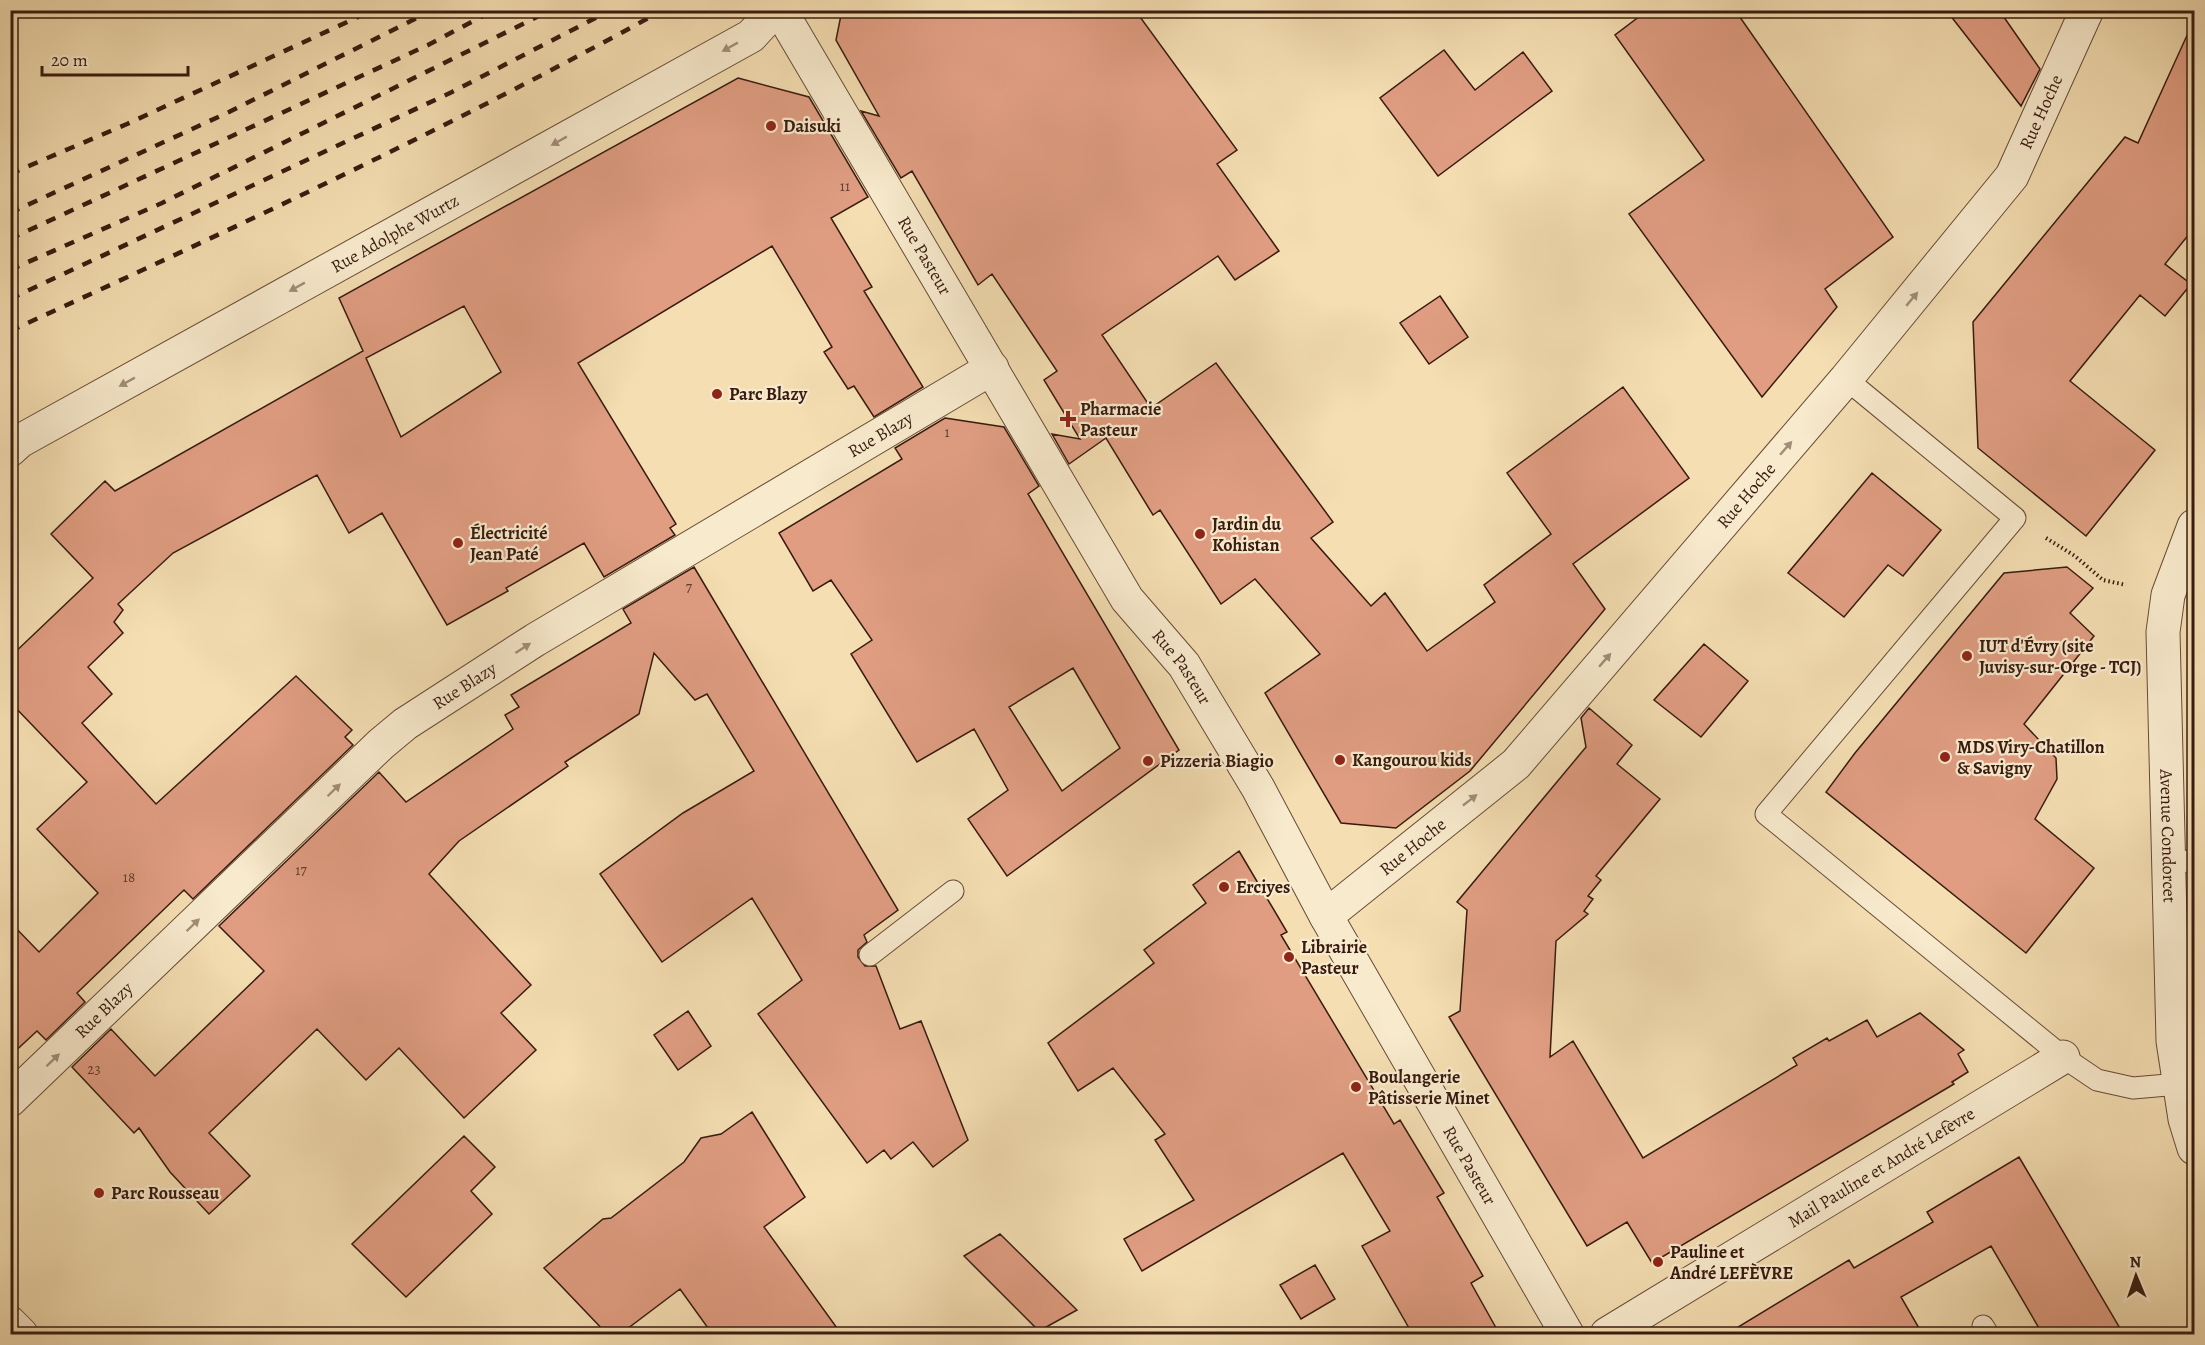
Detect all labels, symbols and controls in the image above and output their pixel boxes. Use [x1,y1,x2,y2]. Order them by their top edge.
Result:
scale bar [42,39,188,77]
one-way arrow [722,42,739,52]
text: 20 m [51,48,88,72]
street label: Rue Hoche [2014,71,2068,153]
place label: Daisuki [783,114,841,138]
marker: Daisuki [764,119,778,133]
one-way arrow [551,136,568,146]
house number: 11 [840,176,850,196]
street label: Rue Adolphe Wurtz [327,188,463,278]
street label: Rue Pasteur [892,212,957,300]
one-way arrow [288,282,305,292]
one-way arrow [1905,292,1918,307]
one-way arrow [118,377,135,387]
place label: Parc Blazy [729,382,808,406]
marker: Parc Blazy [710,387,724,401]
place label: Pharmacie Pasteur [1080,397,1161,442]
street label: Rue Blazy [843,405,918,463]
marker: Pharmacie Pasteur [1061,412,1075,426]
house number: 1 [944,422,950,442]
one-way arrow [1779,441,1792,456]
street label: Rue Hoche [1711,458,1781,533]
place label: Jardin du Kohistan [1212,512,1281,557]
place label: Électricité Jean Paté [470,521,548,566]
marker: Jardin du Kohistan [1193,527,1207,541]
marker: Électricité Jean Paté [451,536,465,550]
house number: 7 [686,577,693,597]
street label: Rue Pasteur [1146,624,1217,709]
place label: IUT d'Évry (site Juvisy-sur-Orge - TCJ) [1979,634,2141,679]
one-way arrow [515,643,531,654]
marker: IUT d'Évry (site Juvisy-sur-Orge - TCJ) [1960,649,1974,663]
one-way arrow [1598,653,1611,668]
street label: Rue Blazy [428,656,502,715]
place label: MDS Viry-Chatillon & Savigny [1957,735,2105,780]
place label: Kangourou kids [1352,748,1472,772]
place label: Pizzeria Biagio [1160,749,1274,773]
marker: MDS Viry-Chatillon & Savigny [1938,750,1952,764]
marker: Kangourou kids [1333,753,1347,767]
marker: Pizzeria Biagio [1141,754,1155,768]
street label: Avenue Condorcet [2154,768,2182,903]
one-way arrow [327,783,342,797]
one-way arrow [1462,794,1478,807]
street label: Rue Hoche [1374,812,1451,881]
house number: 17 [295,860,307,880]
house number: 18 [123,867,135,887]
place label: Erciyes [1236,875,1290,899]
marker: Erciyes [1217,880,1231,894]
one-way arrow [186,918,201,932]
place label: Librairie Pasteur [1301,935,1367,980]
marker: Librairie Pasteur [1282,950,1296,964]
street label: Rue Blazy [70,976,139,1043]
one-way arrow [45,1053,60,1067]
house number: 23 [87,1059,101,1079]
place label: Boulangerie Pâtisserie Minet [1368,1065,1490,1110]
marker: Boulangerie Pâtisserie Minet [1349,1080,1363,1094]
street label: Mail Pauline et André Lefèvre [1783,1101,1979,1233]
street label: Rue Pasteur [1437,1121,1502,1209]
place label: Parc Rousseau [111,1181,220,1205]
marker: Parc Rousseau [92,1186,106,1200]
place label: Pauline et André LEFÈVRE [1669,1240,1793,1285]
north arrow [2106,1246,2166,1306]
text: N [2129,1251,2142,1273]
marker: Pauline et André LEFÈVRE [1651,1255,1665,1269]

